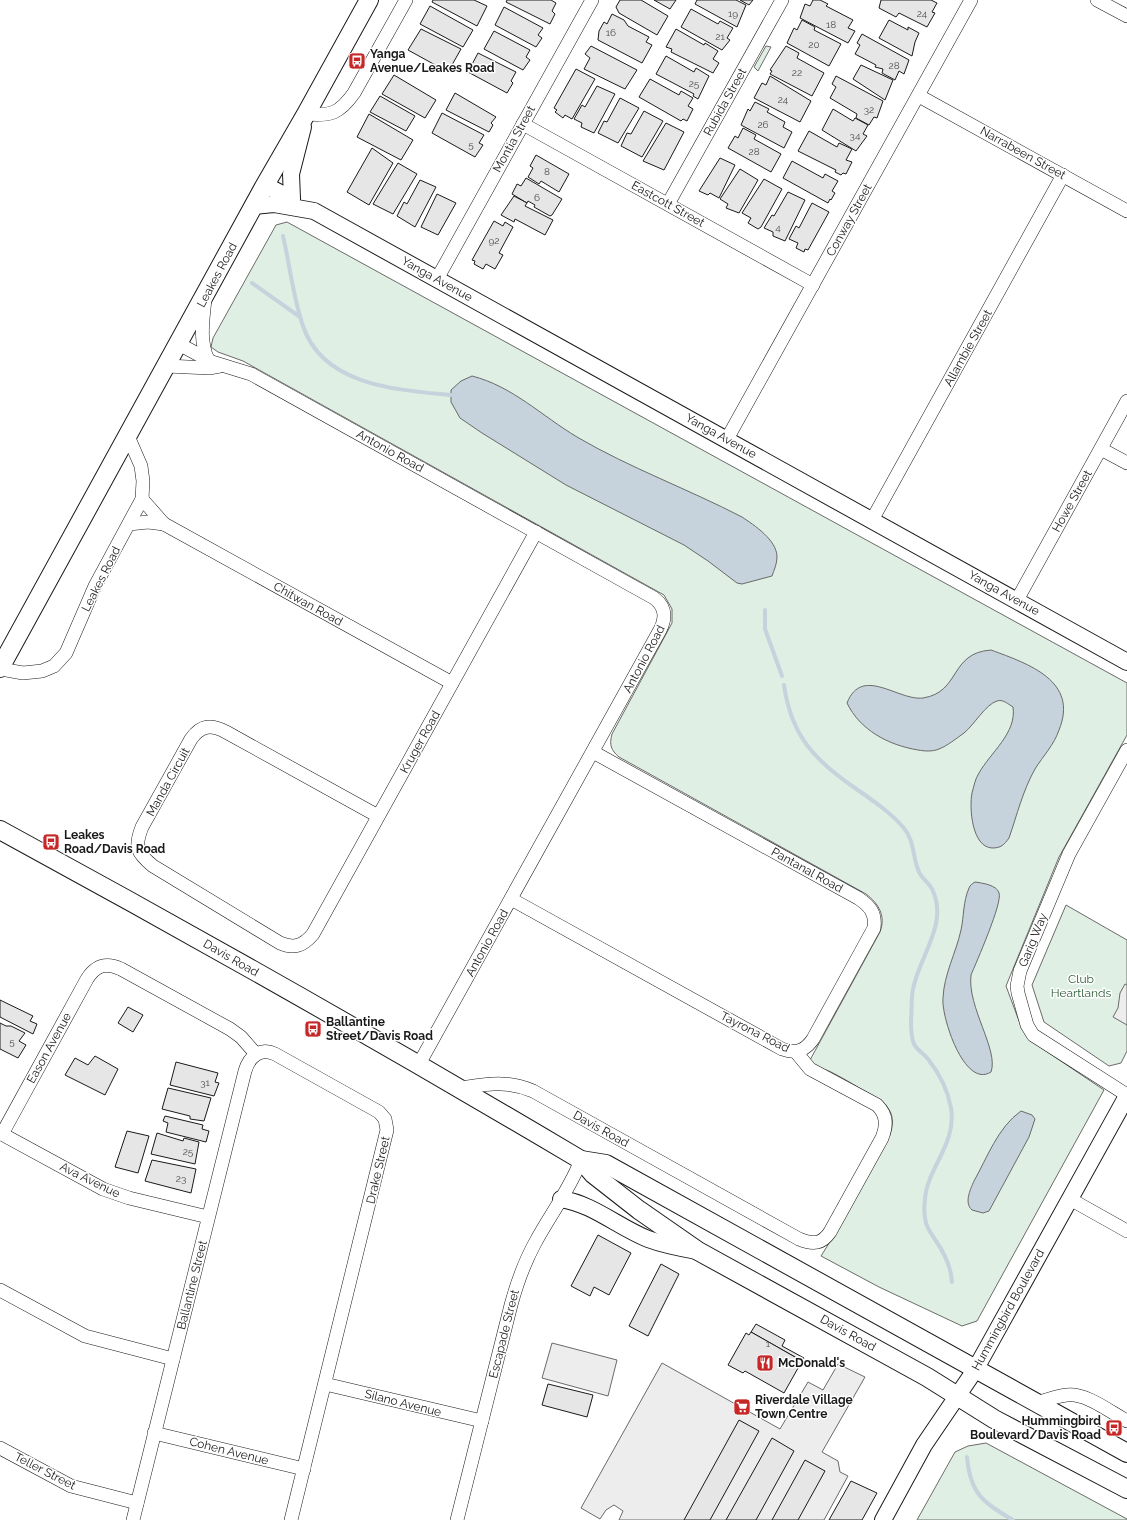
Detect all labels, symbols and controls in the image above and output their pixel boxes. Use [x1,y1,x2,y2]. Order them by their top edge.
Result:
house number: 19 [728,8,738,19]
house number: 24 [917,8,928,19]
house number: 18 [826,19,836,30]
house number: 16 [606,27,616,38]
house number: 21 [715,31,725,42]
house number: 20 [808,39,820,50]
place label: Yanga Avenue/Leakes Road [370,47,495,75]
bus stop icon: Yanga Avenue/Leakes Road [347,51,367,71]
house number: 28 [888,60,900,71]
street label: Rubida Street [701,66,749,138]
house number: 22 [792,67,802,78]
house number: 25 [689,78,700,89]
house number: 24 [778,94,789,105]
street label: Montia Street [490,103,538,175]
house number: 32 [864,104,874,115]
house number: 26 [757,119,769,130]
street label: Narrabeen Street [978,124,1068,182]
house number: 34 [850,130,861,141]
house number: 5 [468,139,474,150]
house number: 28 [748,146,760,157]
house number: 8 [544,166,550,177]
street label: Eastcott Street [629,178,707,230]
street label: Conway Street [823,181,875,259]
house number: 6 [534,192,540,203]
house number: 4 [775,222,781,233]
house number: 92 [488,235,500,246]
street label: Leakes Road [194,240,240,310]
street label: Yanga Avenue [399,254,475,304]
street label: Allambie Street [941,307,995,389]
street label: Yanga Avenue [683,411,759,461]
street label: Antonio Road [354,427,426,475]
street label: Howe Street [1049,468,1095,534]
street label: Leakes Road [79,544,123,614]
street label: Yanga Avenue [966,568,1042,618]
street label: Chitwan Road [271,579,345,629]
street label: Antonio Road [620,623,668,695]
street label: Kruger Road [397,708,443,776]
street label: Manda Circuit [143,745,193,819]
place label: Leakes Road/Davis Road [64,828,166,856]
bus stop icon: Leakes Road/Davis Road [41,832,61,852]
street label: Pantanal Road [769,845,845,895]
street label: Antonio Road [463,907,511,979]
street label: Garig Way [1016,911,1050,969]
street label: Davis Road [201,937,261,979]
park label: Club Heartlands [1051,972,1112,1000]
street label: Tayrona Road [718,1009,792,1055]
street label: Eason Avenue [24,1010,74,1086]
place label: Ballantine Street/Davis Road [326,1015,433,1043]
bus stop icon: Ballantine Street/Davis Road [303,1019,323,1039]
house number: 5 [9,1036,15,1047]
house number: 31 [200,1077,211,1088]
street label: Davis Road [571,1108,631,1150]
street label: Drake Street [363,1135,393,1205]
house number: 25 [183,1146,194,1157]
street label: Ava Avenue [58,1159,122,1201]
house number: 23 [176,1173,186,1184]
street label: Ballantine Street [174,1239,210,1331]
street label: Hummingbird Boulevard [969,1247,1047,1373]
street label: Escapade Street [486,1288,522,1380]
street label: Davis Road [818,1312,878,1354]
house number: 1 [766,1338,771,1349]
restaurant icon: McDonald's [755,1353,775,1373]
place label: McDonald's [778,1356,845,1370]
street label: Silano Avenue [363,1387,443,1419]
place label: Riverdale Village Town Centre [755,1393,853,1421]
supermarket icon: Riverdale Village Town Centre [732,1397,752,1417]
place label: Hummingbird Boulevard/Davis Road [970,1414,1101,1442]
bus stop icon: Hummingbird Boulevard/Davis Road [1104,1418,1124,1438]
street label: Cohen Avenue [188,1434,270,1468]
street label: Teller Street [12,1450,78,1492]

